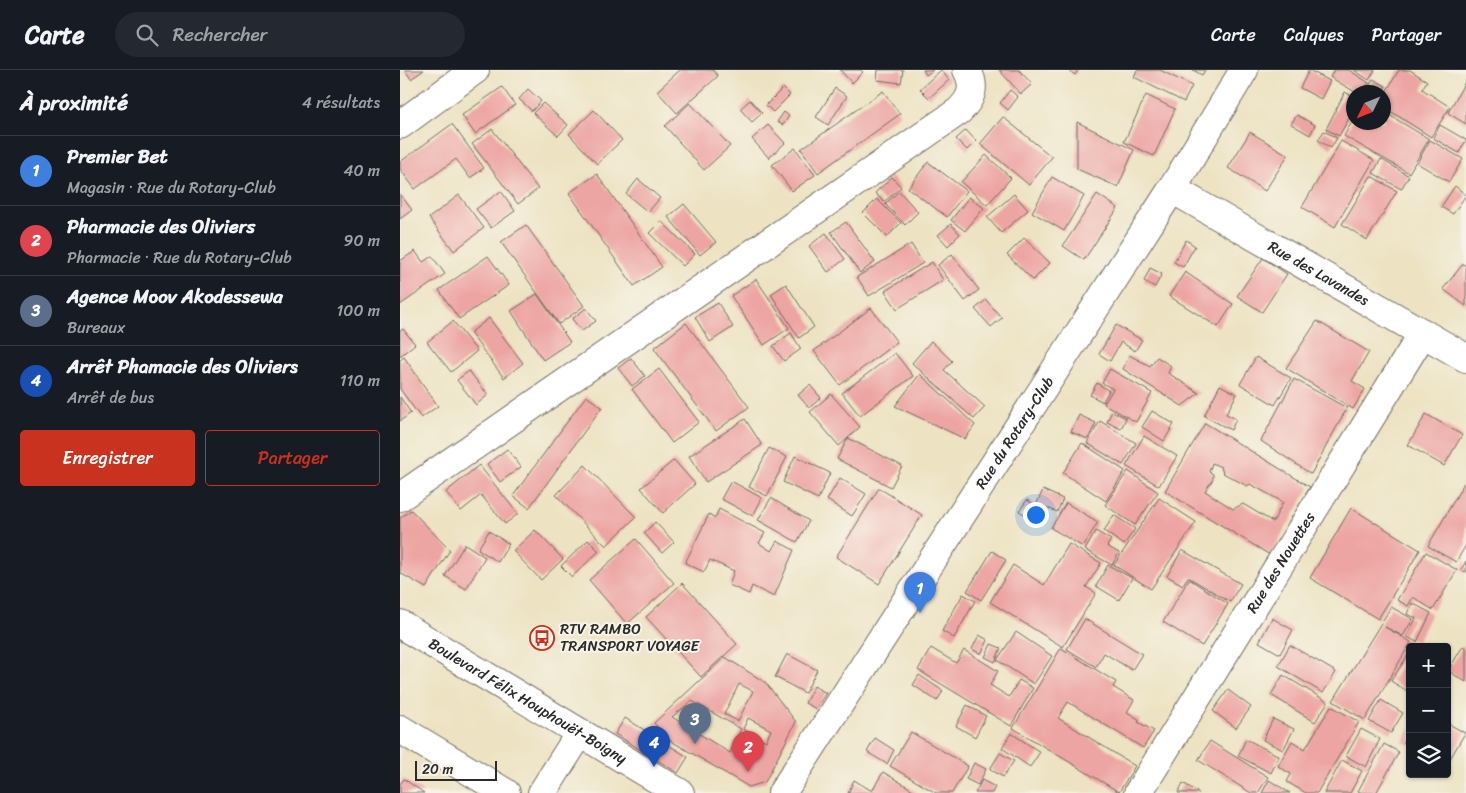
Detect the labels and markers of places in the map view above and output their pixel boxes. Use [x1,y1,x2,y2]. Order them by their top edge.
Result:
pin: 1 [904,572,936,613]
place label: RTV RAMBO TRANSPORT VOYAGE [560,616,701,659]
bus stop icon: RTV RAMBO TRANSPORT VOYAGE [529,625,555,651]
pin: 3 [679,703,711,744]
pin: 4 [638,726,670,767]
pin: 2 [732,731,764,772]

